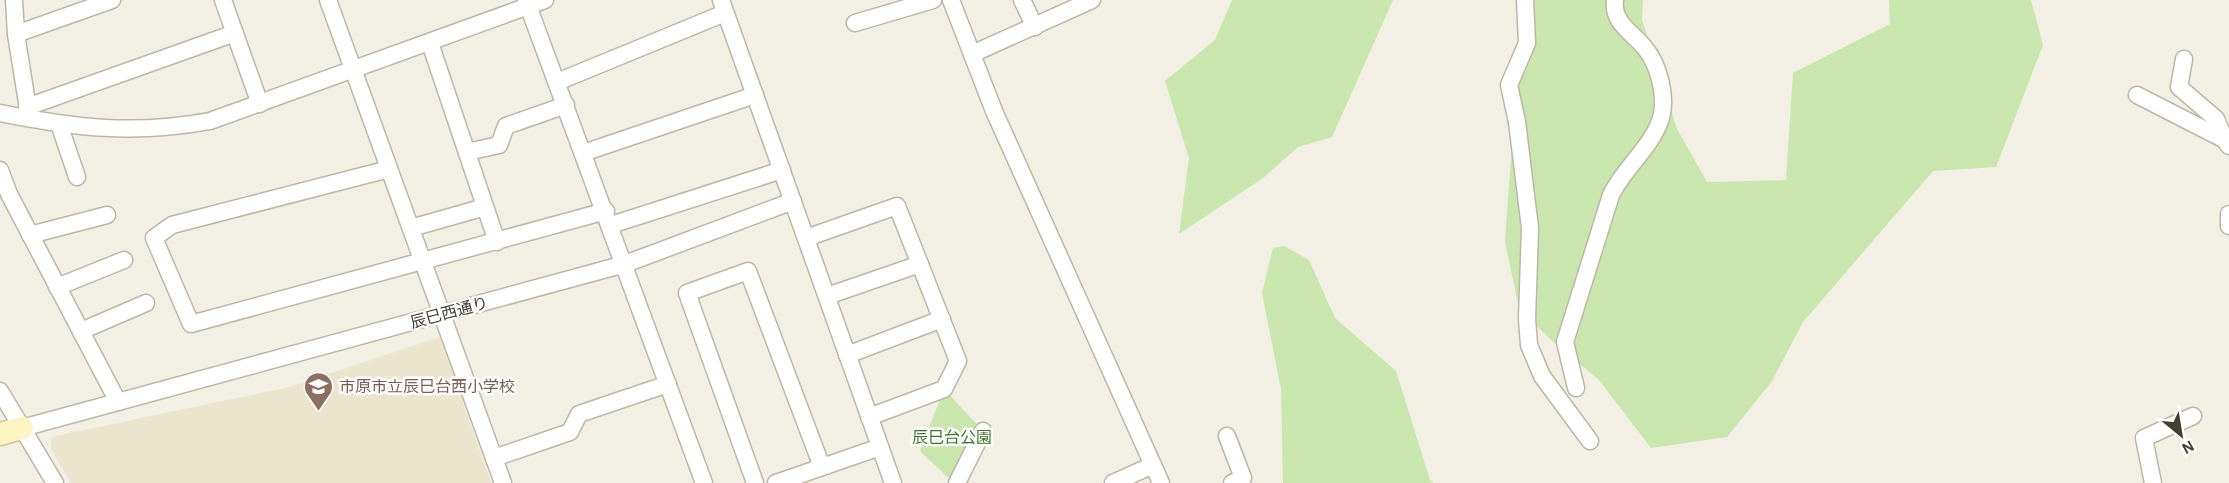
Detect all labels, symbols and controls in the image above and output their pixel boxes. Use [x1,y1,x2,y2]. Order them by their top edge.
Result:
street label: 辰巳西通り [408,294,490,331]
school or university icon: 市原市立辰巳台西小学校 [302,370,334,412]
place label: 市原市立辰巳台西小学校 [339,378,515,395]
north arrow [2151,405,2211,465]
park label: 辰巳台公園 [912,429,992,446]
text: N [2179,437,2197,457]

